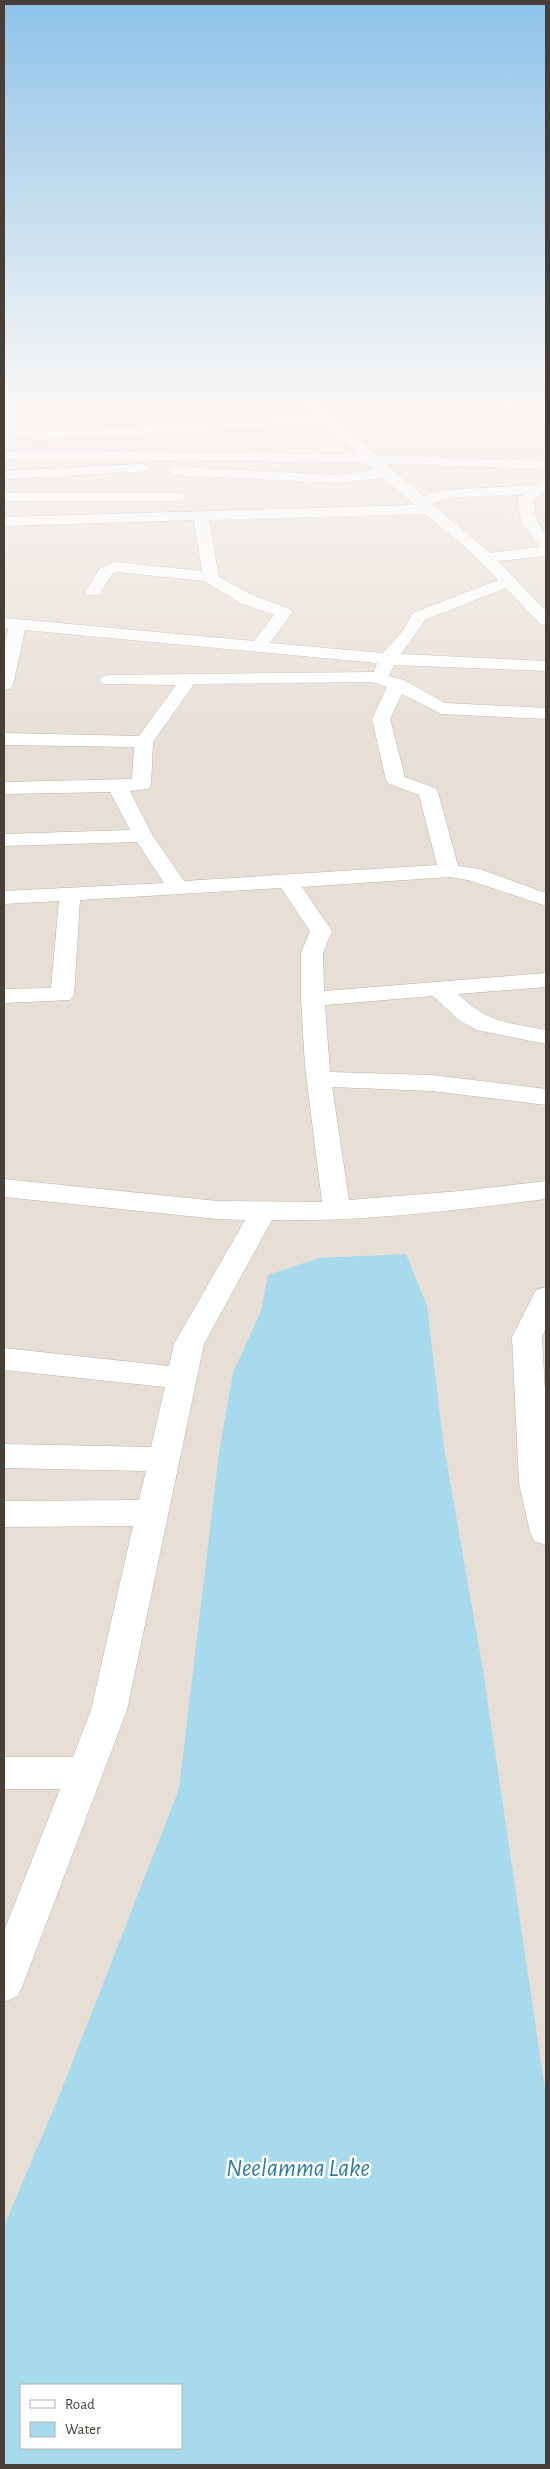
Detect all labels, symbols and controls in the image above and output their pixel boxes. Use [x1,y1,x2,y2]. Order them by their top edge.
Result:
water label: Neelamma Lake [226,2156,370,2181]
legend [20,2384,182,2449]
text: Road [65,2397,95,2412]
text: Water [65,2422,101,2437]

